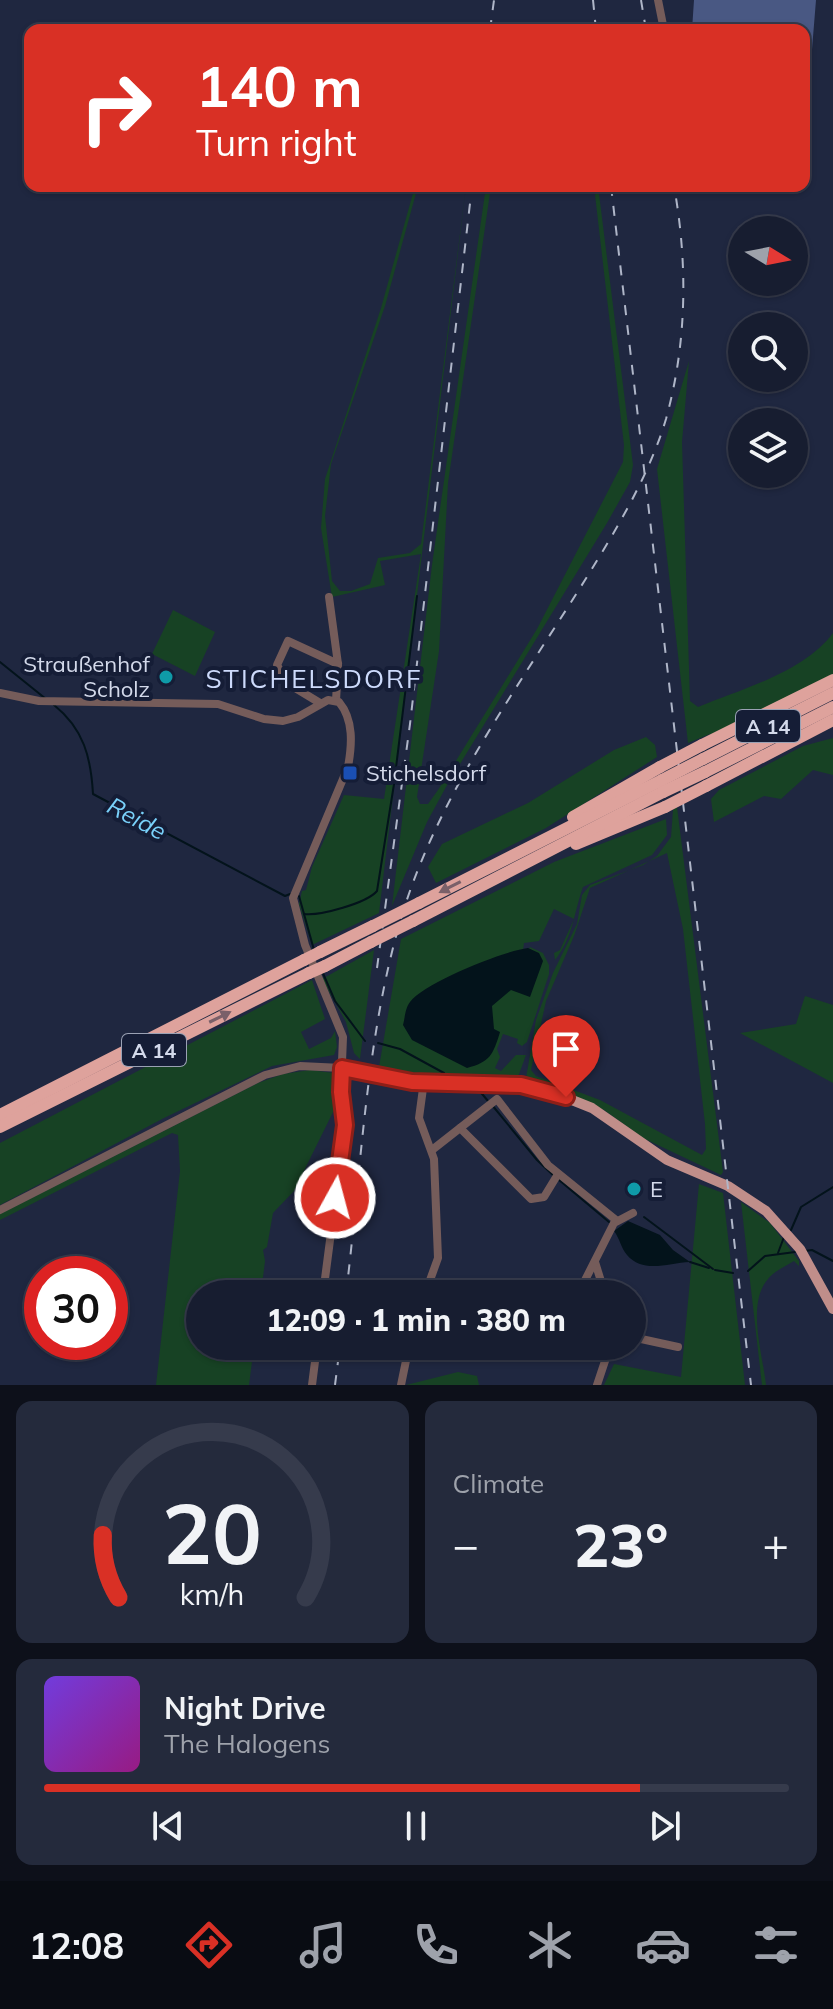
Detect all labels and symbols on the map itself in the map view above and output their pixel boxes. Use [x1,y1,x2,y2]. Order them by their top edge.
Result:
north arrow [728,216,808,296]
place label: Straußenhof Scholz [23,650,151,703]
district label: STICHELSDORF [205,662,423,695]
marker: Straußenhof Scholz [157,668,175,686]
road number: A 14 [736,710,800,742]
place label: Stichelsdorf [366,759,487,787]
marker: Stichelsdorf [341,764,359,782]
water label: Reide [102,790,172,846]
one-way arrow [438,881,461,894]
one-way arrow [208,1011,231,1024]
pin [532,1015,600,1097]
road number: A 14 [122,1034,186,1066]
position arrow [293,1156,377,1240]
place label: E [650,1175,663,1203]
marker: E [625,1180,643,1198]
speed limit sign: 30 [24,1256,128,1360]

